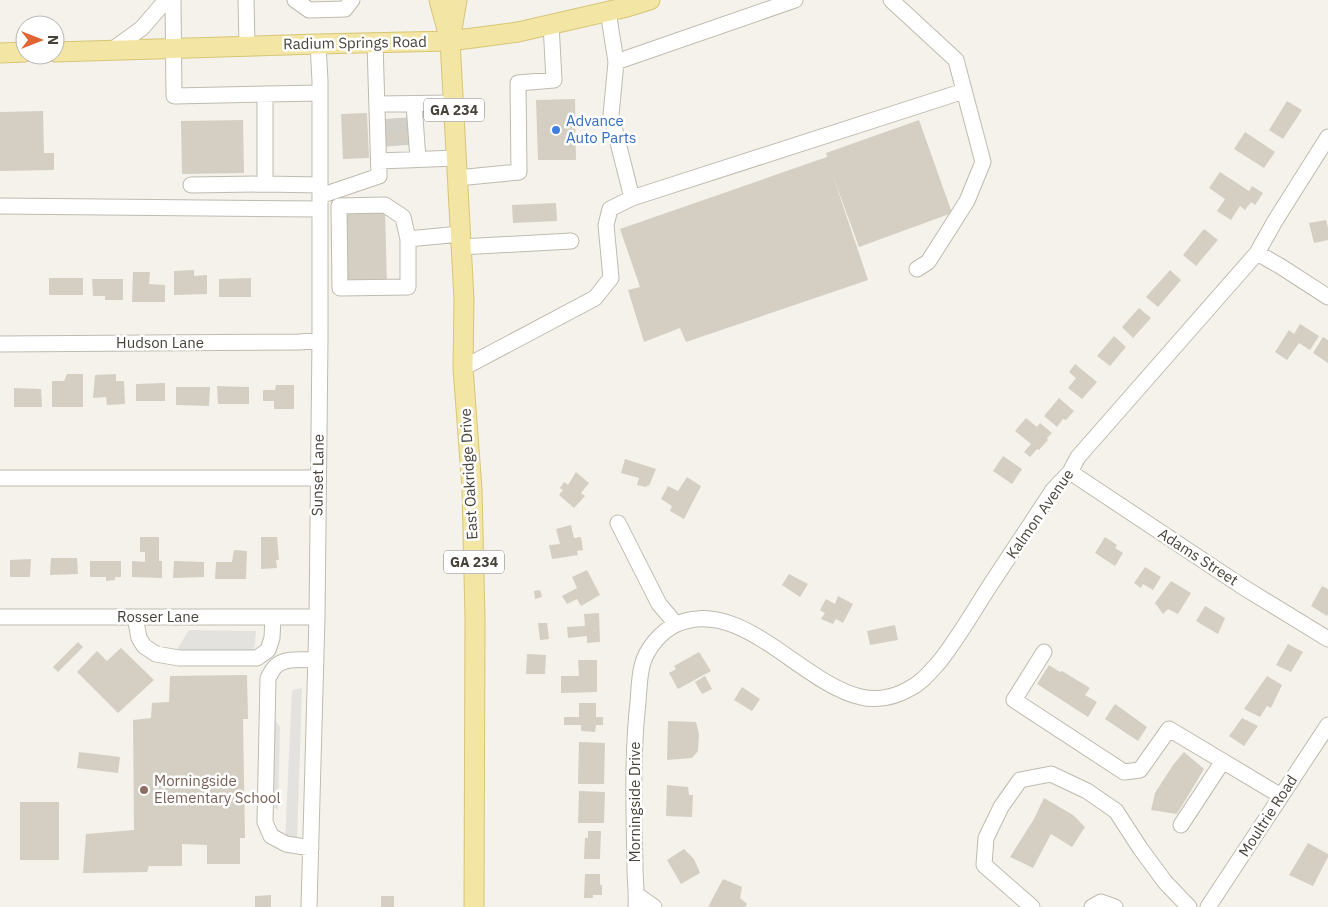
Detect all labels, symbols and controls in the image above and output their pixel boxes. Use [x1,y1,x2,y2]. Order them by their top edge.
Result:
north arrow [15,15,65,65]
street label: Radium Springs Road [283,32,427,53]
text: N [44,35,62,45]
road number: GA 234 [424,98,484,122]
place label: Advance Auto Parts [566,111,636,147]
marker: Advance Auto Parts [550,124,562,136]
street label: Hudson Lane [116,333,204,352]
street label: East Oakridge Drive [456,408,481,540]
street label: Sunset Lane [307,434,328,516]
street label: Kalmon Avenue [1002,465,1077,562]
street label: Adams Street [1155,524,1242,589]
road number: GA 234 [444,550,504,574]
street label: Rosser Lane [117,607,199,626]
street label: Morningside Drive [625,741,644,863]
place label: Morningside Elementary School [154,771,281,807]
street label: Moultrie Road [1234,771,1301,860]
marker: Morningside Elementary School [138,784,150,796]

